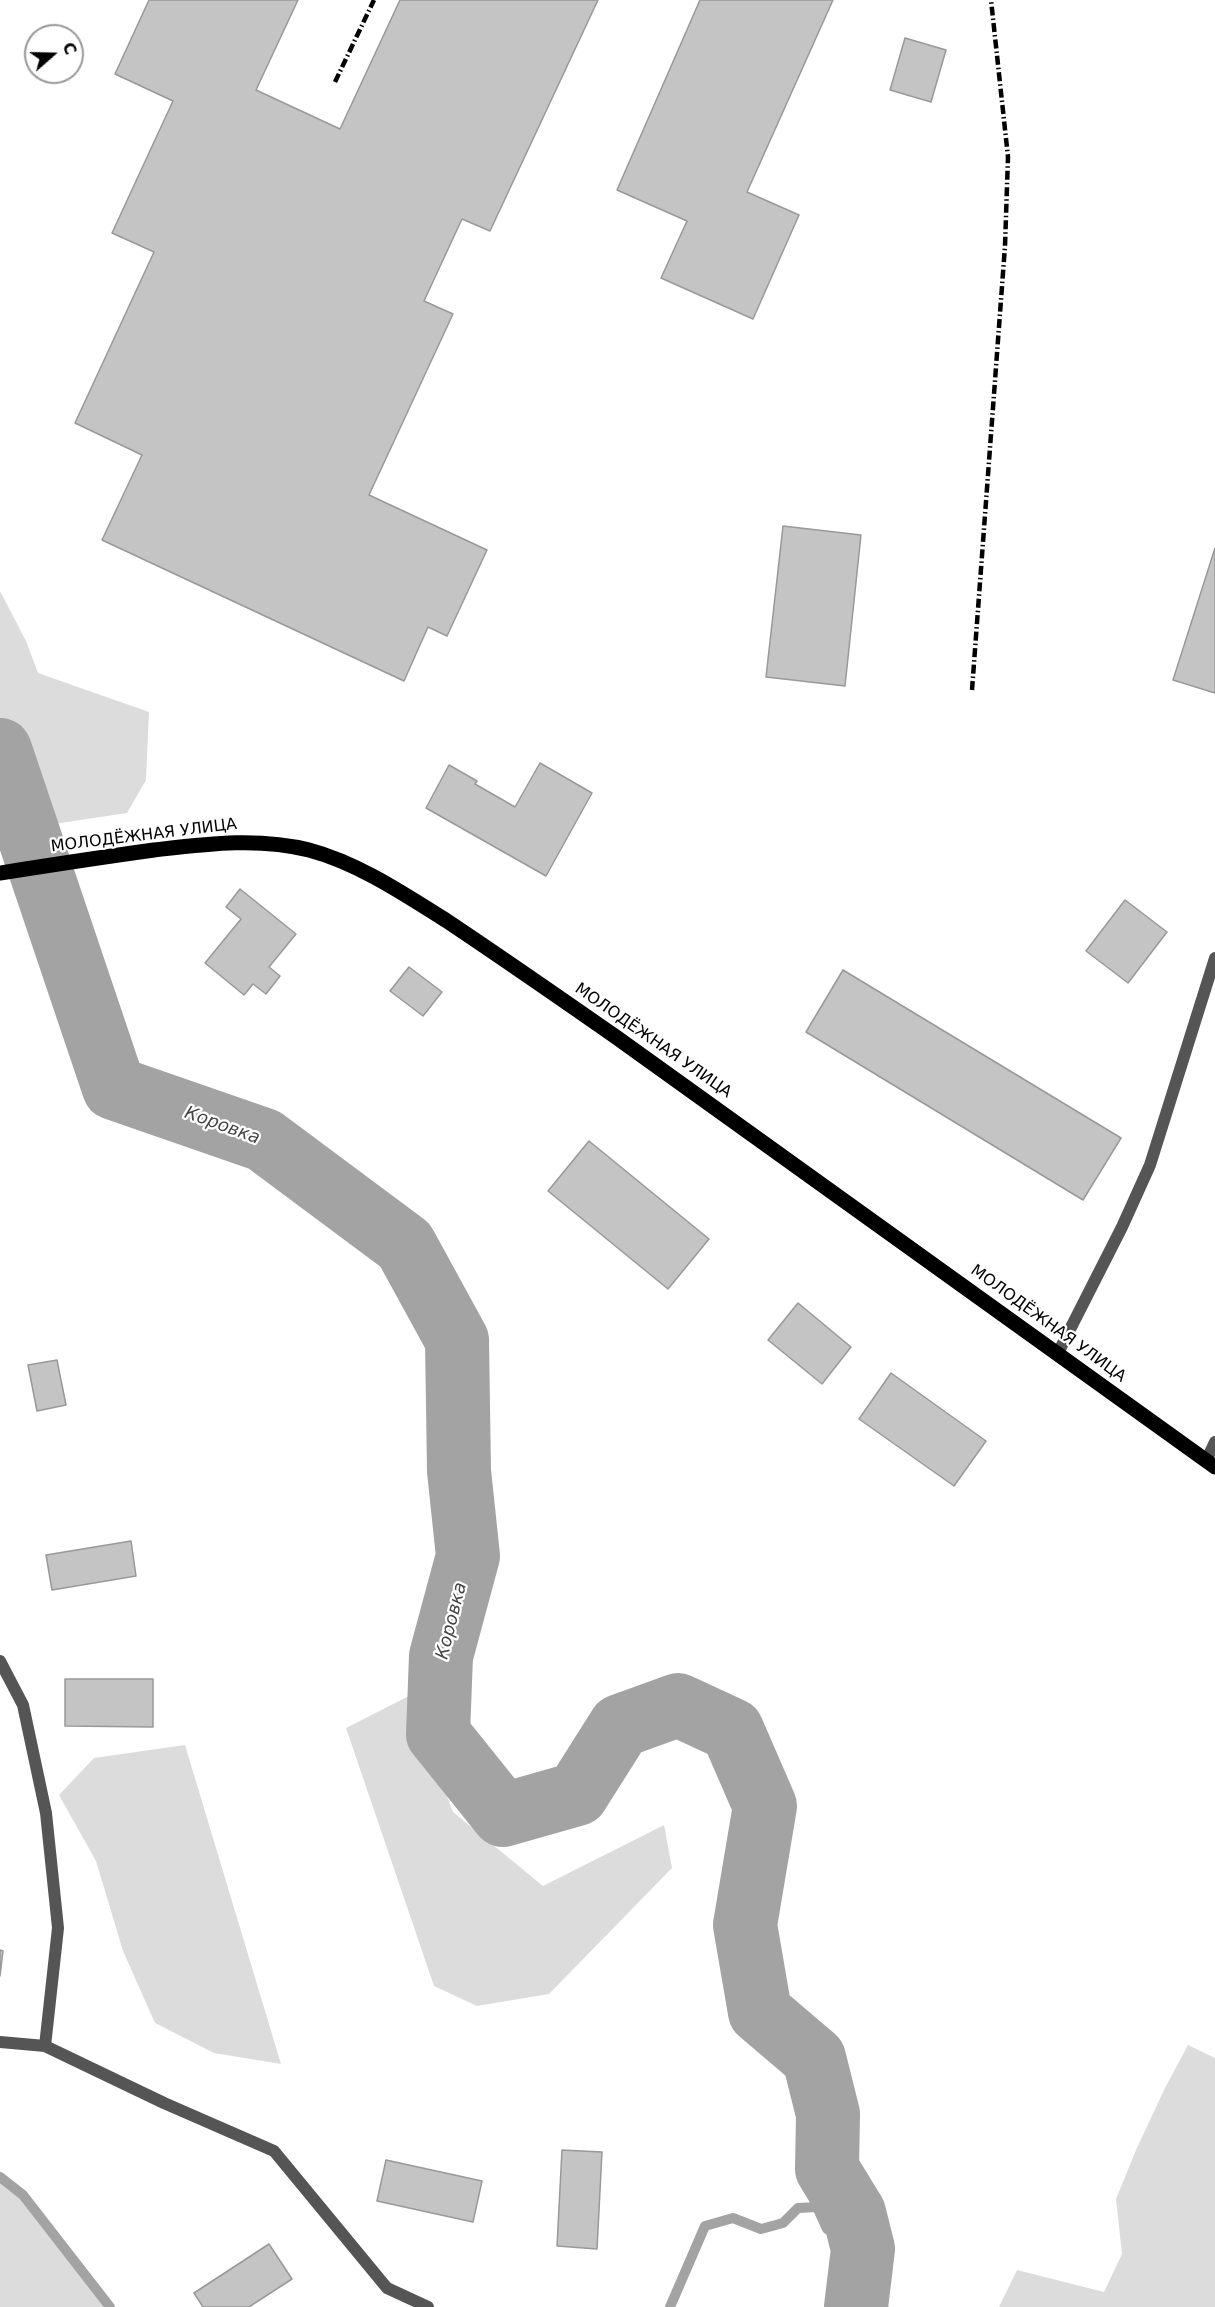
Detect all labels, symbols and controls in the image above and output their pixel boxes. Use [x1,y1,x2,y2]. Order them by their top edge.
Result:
north arrow [24,24,84,84]
text: С [59,40,80,57]
street label: МОЛОДЁЖНАЯ УЛИЦА [50,815,238,857]
street label: МОЛОДЁЖНАЯ УЛИЦА [571,979,735,1103]
water label: Коровка [181,1102,263,1150]
street label: МОЛОДЁЖНАЯ УЛИЦА [967,1261,1129,1387]
water label: Коровка [432,1580,472,1662]

